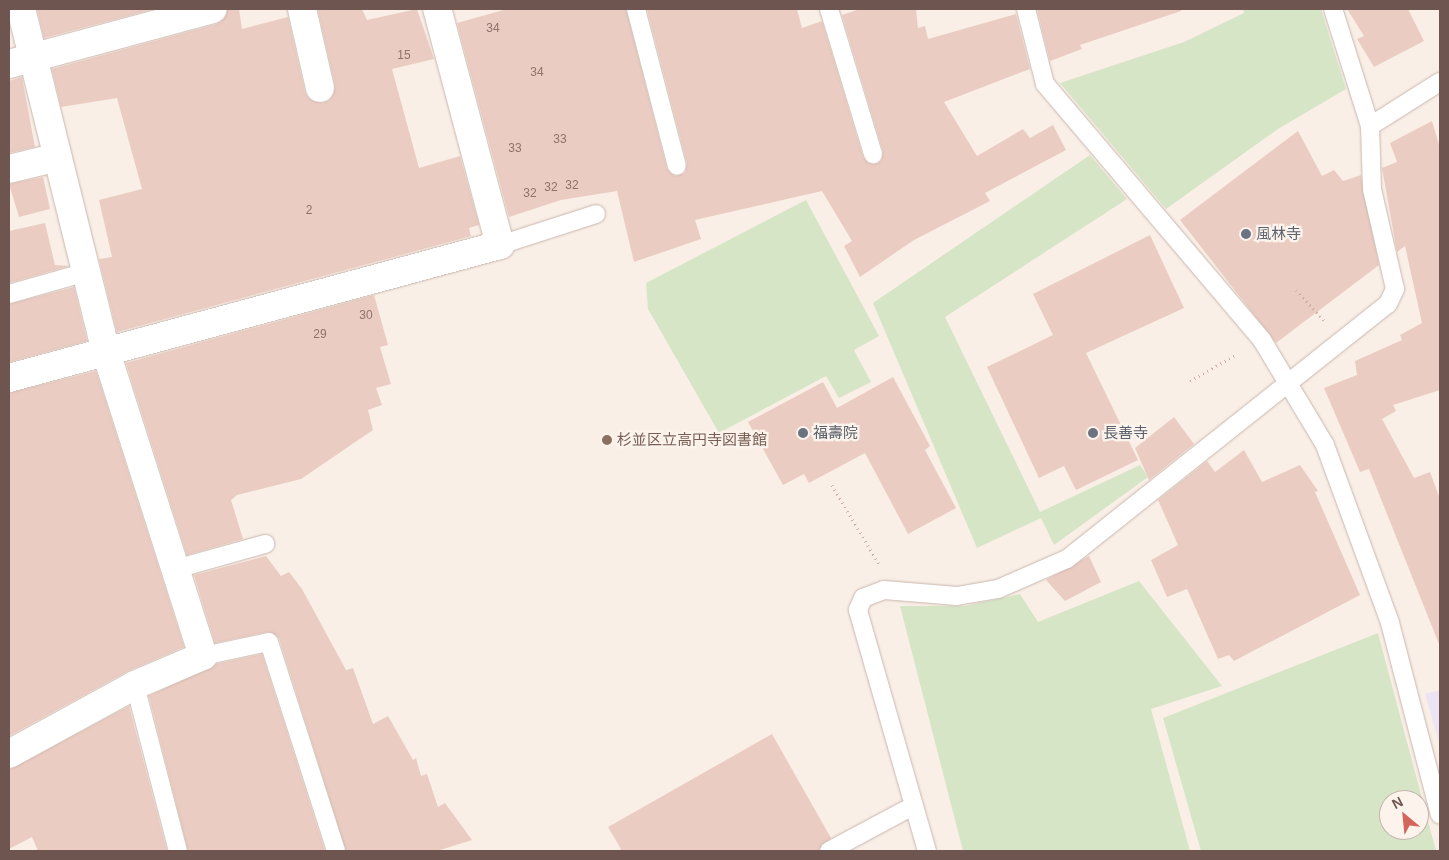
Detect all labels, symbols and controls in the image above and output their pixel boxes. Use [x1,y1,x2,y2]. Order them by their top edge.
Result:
house number: 34 [486,22,500,36]
house number: 15 [397,49,411,63]
house number: 34 [530,66,544,80]
house number: 33 [553,133,567,147]
house number: 33 [508,142,522,156]
house number: 32 [565,179,579,193]
house number: 32 [544,181,558,195]
house number: 32 [523,187,537,201]
house number: 2 [306,204,312,218]
place label: 風林寺 [1256,225,1301,243]
marker: 風林寺 [1240,228,1252,240]
house number: 30 [359,309,373,323]
house number: 29 [313,328,327,342]
place label: 福壽院 [813,424,858,442]
place label: 長善寺 [1103,424,1148,442]
marker: 福壽院 [797,427,809,439]
marker: 長善寺 [1087,427,1099,439]
place label: 杉並区立高円寺図書館 [617,431,767,449]
marker: 杉並区立高円寺図書館 [601,434,613,446]
north arrow [1379,790,1429,840]
text: N [1389,793,1406,812]

